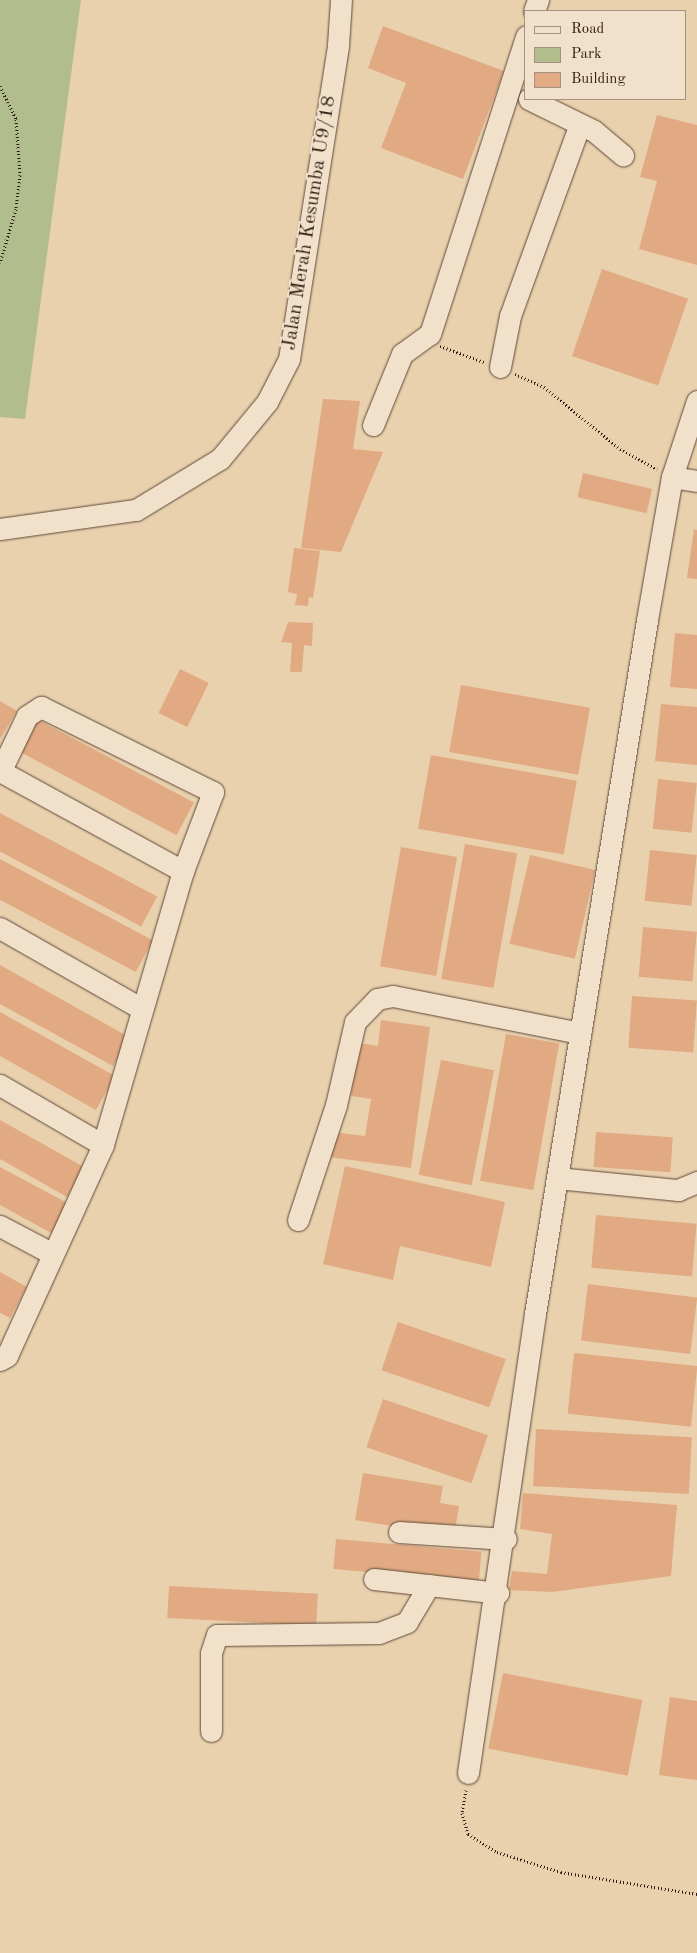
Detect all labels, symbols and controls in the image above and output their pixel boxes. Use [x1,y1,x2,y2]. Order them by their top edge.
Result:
legend [524,10,687,100]
text: Road [571,22,604,37]
text: Park [571,47,602,62]
text: Building [571,72,626,87]
street label: Jalan Merah Kesumba U9/18 [278,94,342,352]

